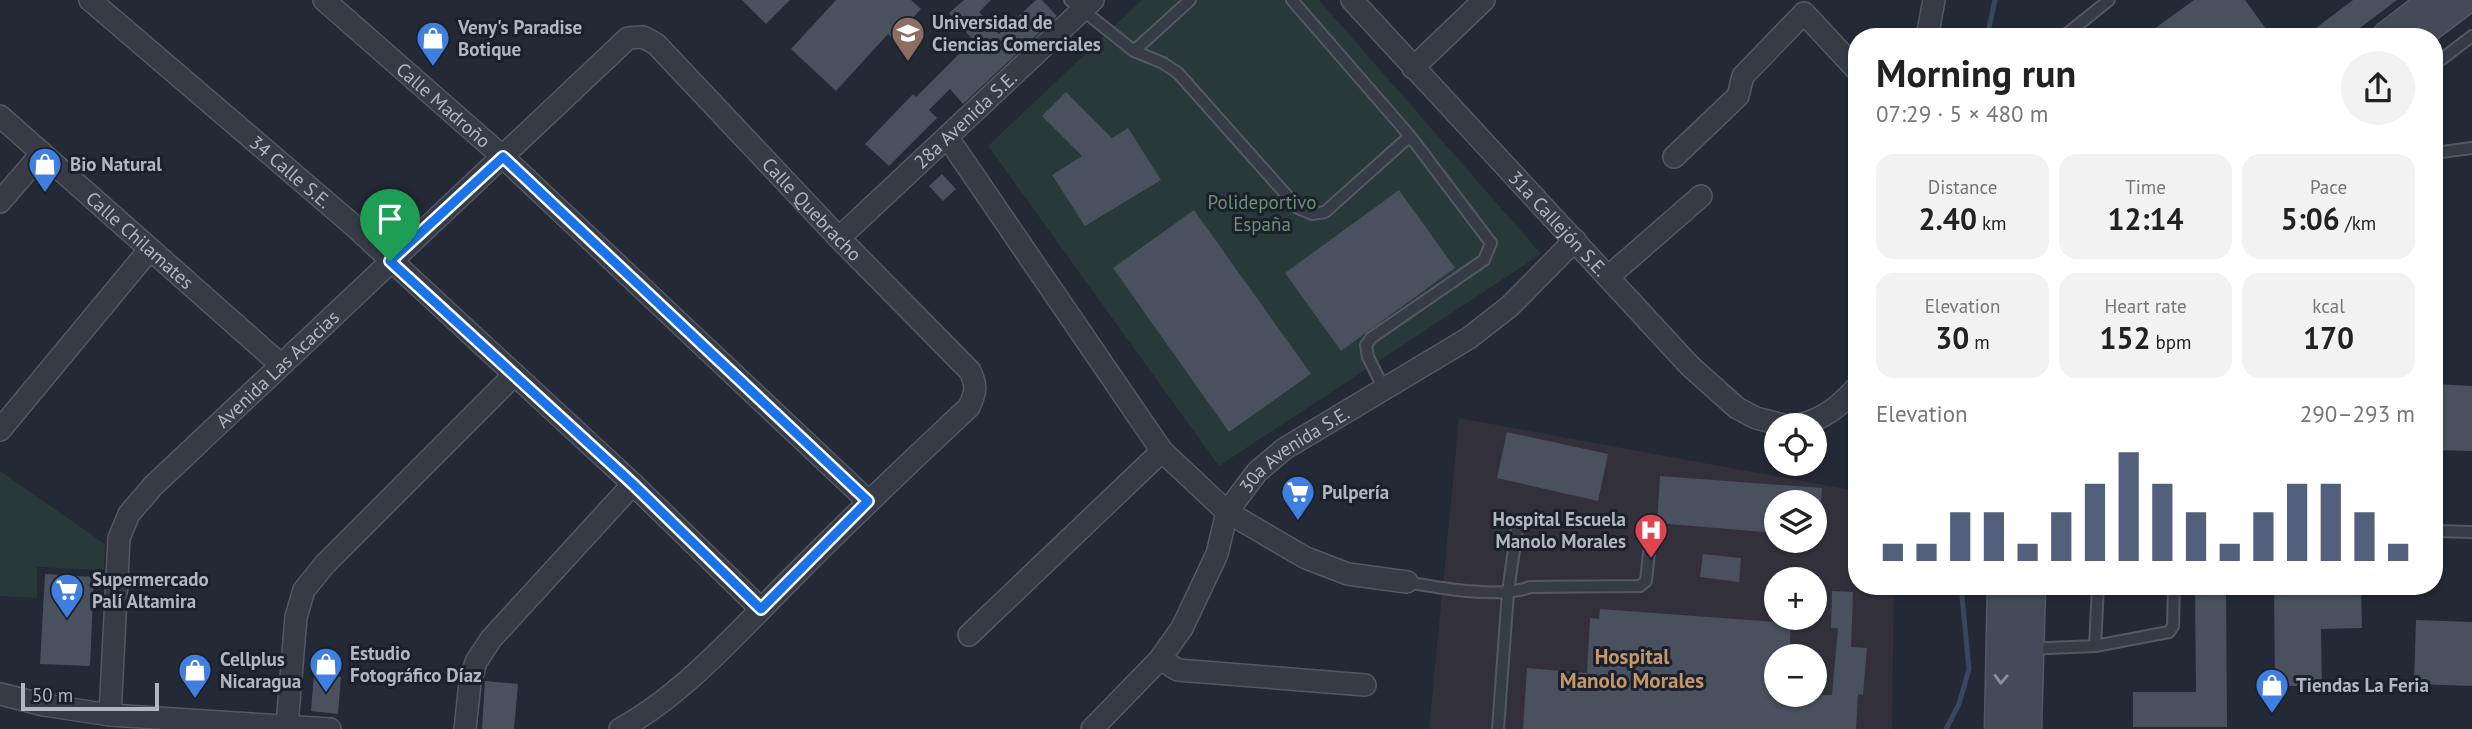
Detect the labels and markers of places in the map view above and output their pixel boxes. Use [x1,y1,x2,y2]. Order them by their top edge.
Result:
place label: Universidad de Ciencias Comerciales [932,10,1101,56]
school or university icon: Universidad de Ciencias Comerciales [889,14,927,63]
place label: Veny's Paradise Botique [457,15,582,61]
shop icon: Veny's Paradise Botique [414,19,452,68]
shop icon: Bio Natural [26,145,64,194]
place label: Bio Natural [70,152,162,176]
pin [360,189,420,261]
supermarket icon: Pulpería [1279,473,1317,522]
place label: Pulpería [1322,480,1389,504]
place label: Hospital Escuela Manolo Morales [1493,507,1626,553]
hospital icon: Hospital Escuela Manolo Morales [1632,511,1670,560]
place label: Supermercado Palí Altamira [92,567,209,613]
supermarket icon: Supermercado Palí Altamira [48,571,86,620]
place label: Estudio Fotográfico Díaz [350,641,482,687]
shop icon: Estudio Fotográfico Díaz [307,645,345,694]
place label: Cellplus Nicaragua [220,647,301,693]
shop icon: Cellplus Nicaragua [176,651,214,700]
shop icon: Tiendas La Feria [2253,666,2291,715]
place label: Tiendas La Feria [2296,673,2429,697]

